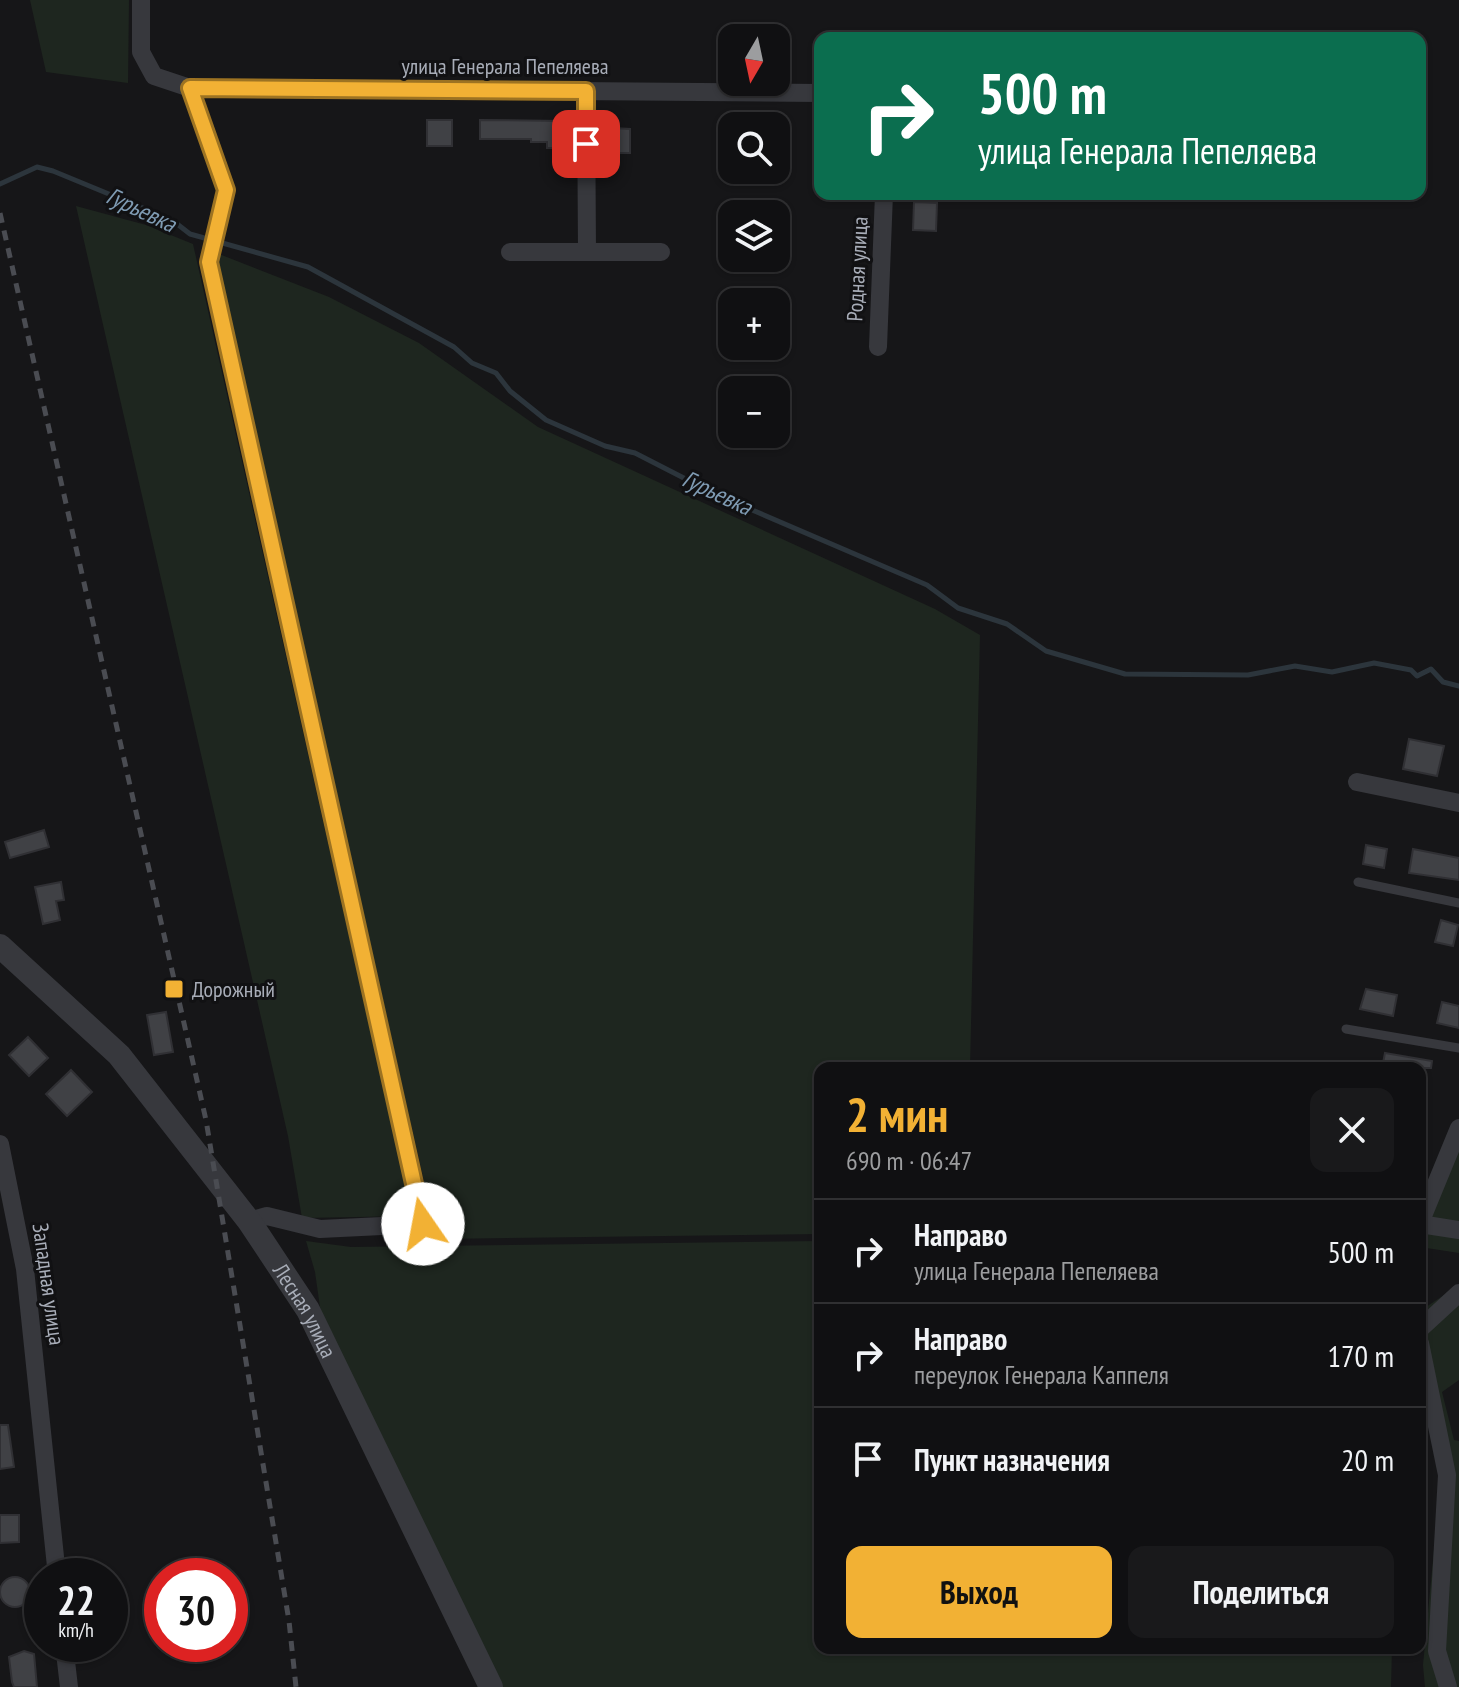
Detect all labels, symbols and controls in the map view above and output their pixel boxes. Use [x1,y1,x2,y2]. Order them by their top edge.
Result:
north arrow [718,24,790,96]
map controls [718,24,790,448]
street label: улица Генерала Пепеляева [401,52,609,80]
text: 500 m [978,57,1107,129]
icon: right [846,64,950,168]
pin [552,110,620,178]
button: search [718,112,790,184]
icon: arrive [564,122,608,166]
text: улица Генерала Пепеляева [978,127,1317,174]
water label: Гурьевка [101,180,182,240]
button: layers [718,200,790,272]
street label: Родная улица [840,216,874,322]
button: + [718,288,790,360]
button: − [718,376,790,448]
water label: Гурьевка [677,463,758,523]
place label: Дорожный [192,975,275,1003]
marker: Дорожный [163,978,185,1000]
text: 2 мин [846,1083,948,1145]
button: close [1310,1088,1394,1172]
text: 690 m · 06:47 [846,1144,972,1177]
position arrow [381,1182,465,1266]
text: Направо [914,1215,1007,1254]
street label: Западная улица [27,1221,71,1347]
icon: right [846,1229,890,1273]
text: 500 m [1328,1232,1394,1271]
text: улица Генерала Пепеляева [914,1254,1159,1287]
street label: Лесная улица [266,1257,343,1362]
text: Направо [914,1319,1007,1358]
icon: right [846,1333,890,1377]
text: 170 m [1328,1336,1394,1375]
text: переулок Генерала Каппеля [914,1358,1169,1391]
icon: arrive [846,1437,890,1481]
text: Пункт назначения [914,1440,1110,1479]
text: 20 m [1341,1440,1394,1479]
button: Выход [846,1546,1112,1638]
button: Поделиться [1128,1546,1394,1638]
speed limit sign: 30 [144,1558,248,1662]
text: 22 [57,1574,95,1626]
text: km/h [58,1617,94,1643]

